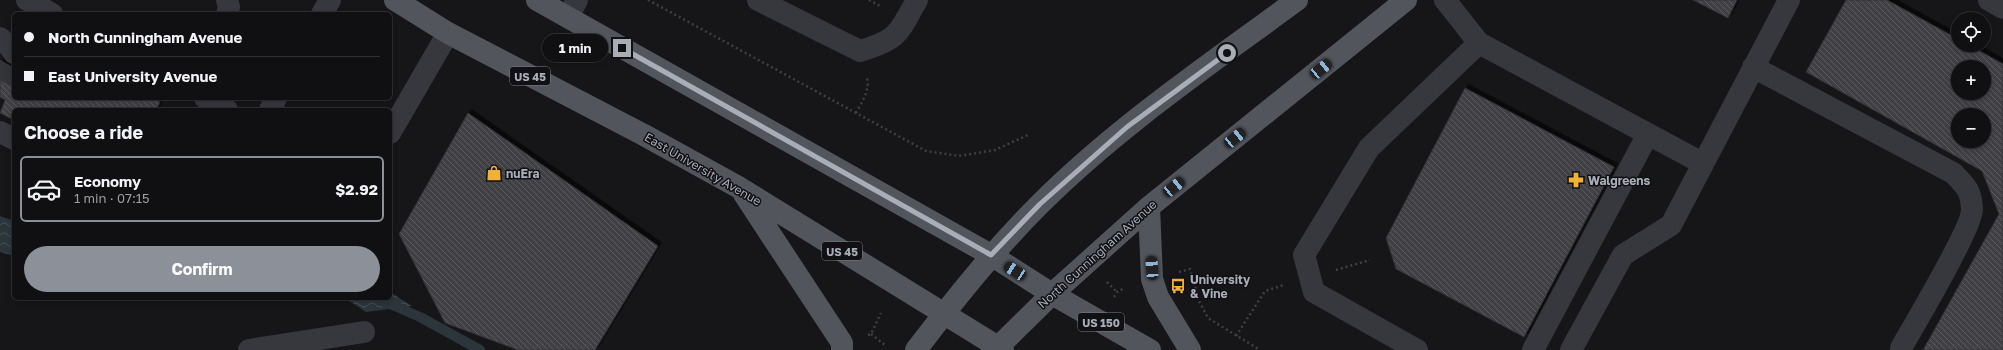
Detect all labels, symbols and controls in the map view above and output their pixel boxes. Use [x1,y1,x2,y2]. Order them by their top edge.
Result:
map controls [1951,12,1991,148]
button: locate [1951,12,1991,52]
text: North Cunningham Avenue [48,28,242,46]
callout: 1 min [542,34,608,62]
route end [613,39,631,57]
text: 1 min [559,40,591,56]
route start [1218,44,1236,62]
car [1308,57,1334,81]
button: + [1951,60,1991,100]
text: East University Avenue [48,67,217,85]
road number: US 45 [510,67,550,85]
button: − [1951,108,1991,148]
text: Choose a ride [24,121,143,143]
car [1222,126,1248,150]
street label: East University Avenue [642,129,764,209]
shop icon: nuEra [485,164,503,182]
place label: nuEra [506,166,539,181]
icon: car [26,171,62,207]
pharmacy icon: Walgreens [1567,171,1585,189]
text: Economy [74,172,141,190]
place label: Walgreens [1588,173,1651,188]
car [1161,175,1187,199]
text: $2.92 [335,180,378,198]
text: 1 min · 07:15 [74,190,150,206]
street label: North Cunningham Avenue [1034,197,1160,311]
road number: US 45 [822,242,862,260]
button: Confirm [24,246,380,292]
car [1145,256,1159,280]
car [1002,259,1028,283]
place label: University & Vine [1190,272,1251,301]
bus stop icon: University & Vine [1169,277,1187,295]
road number: US 150 [1078,313,1124,331]

